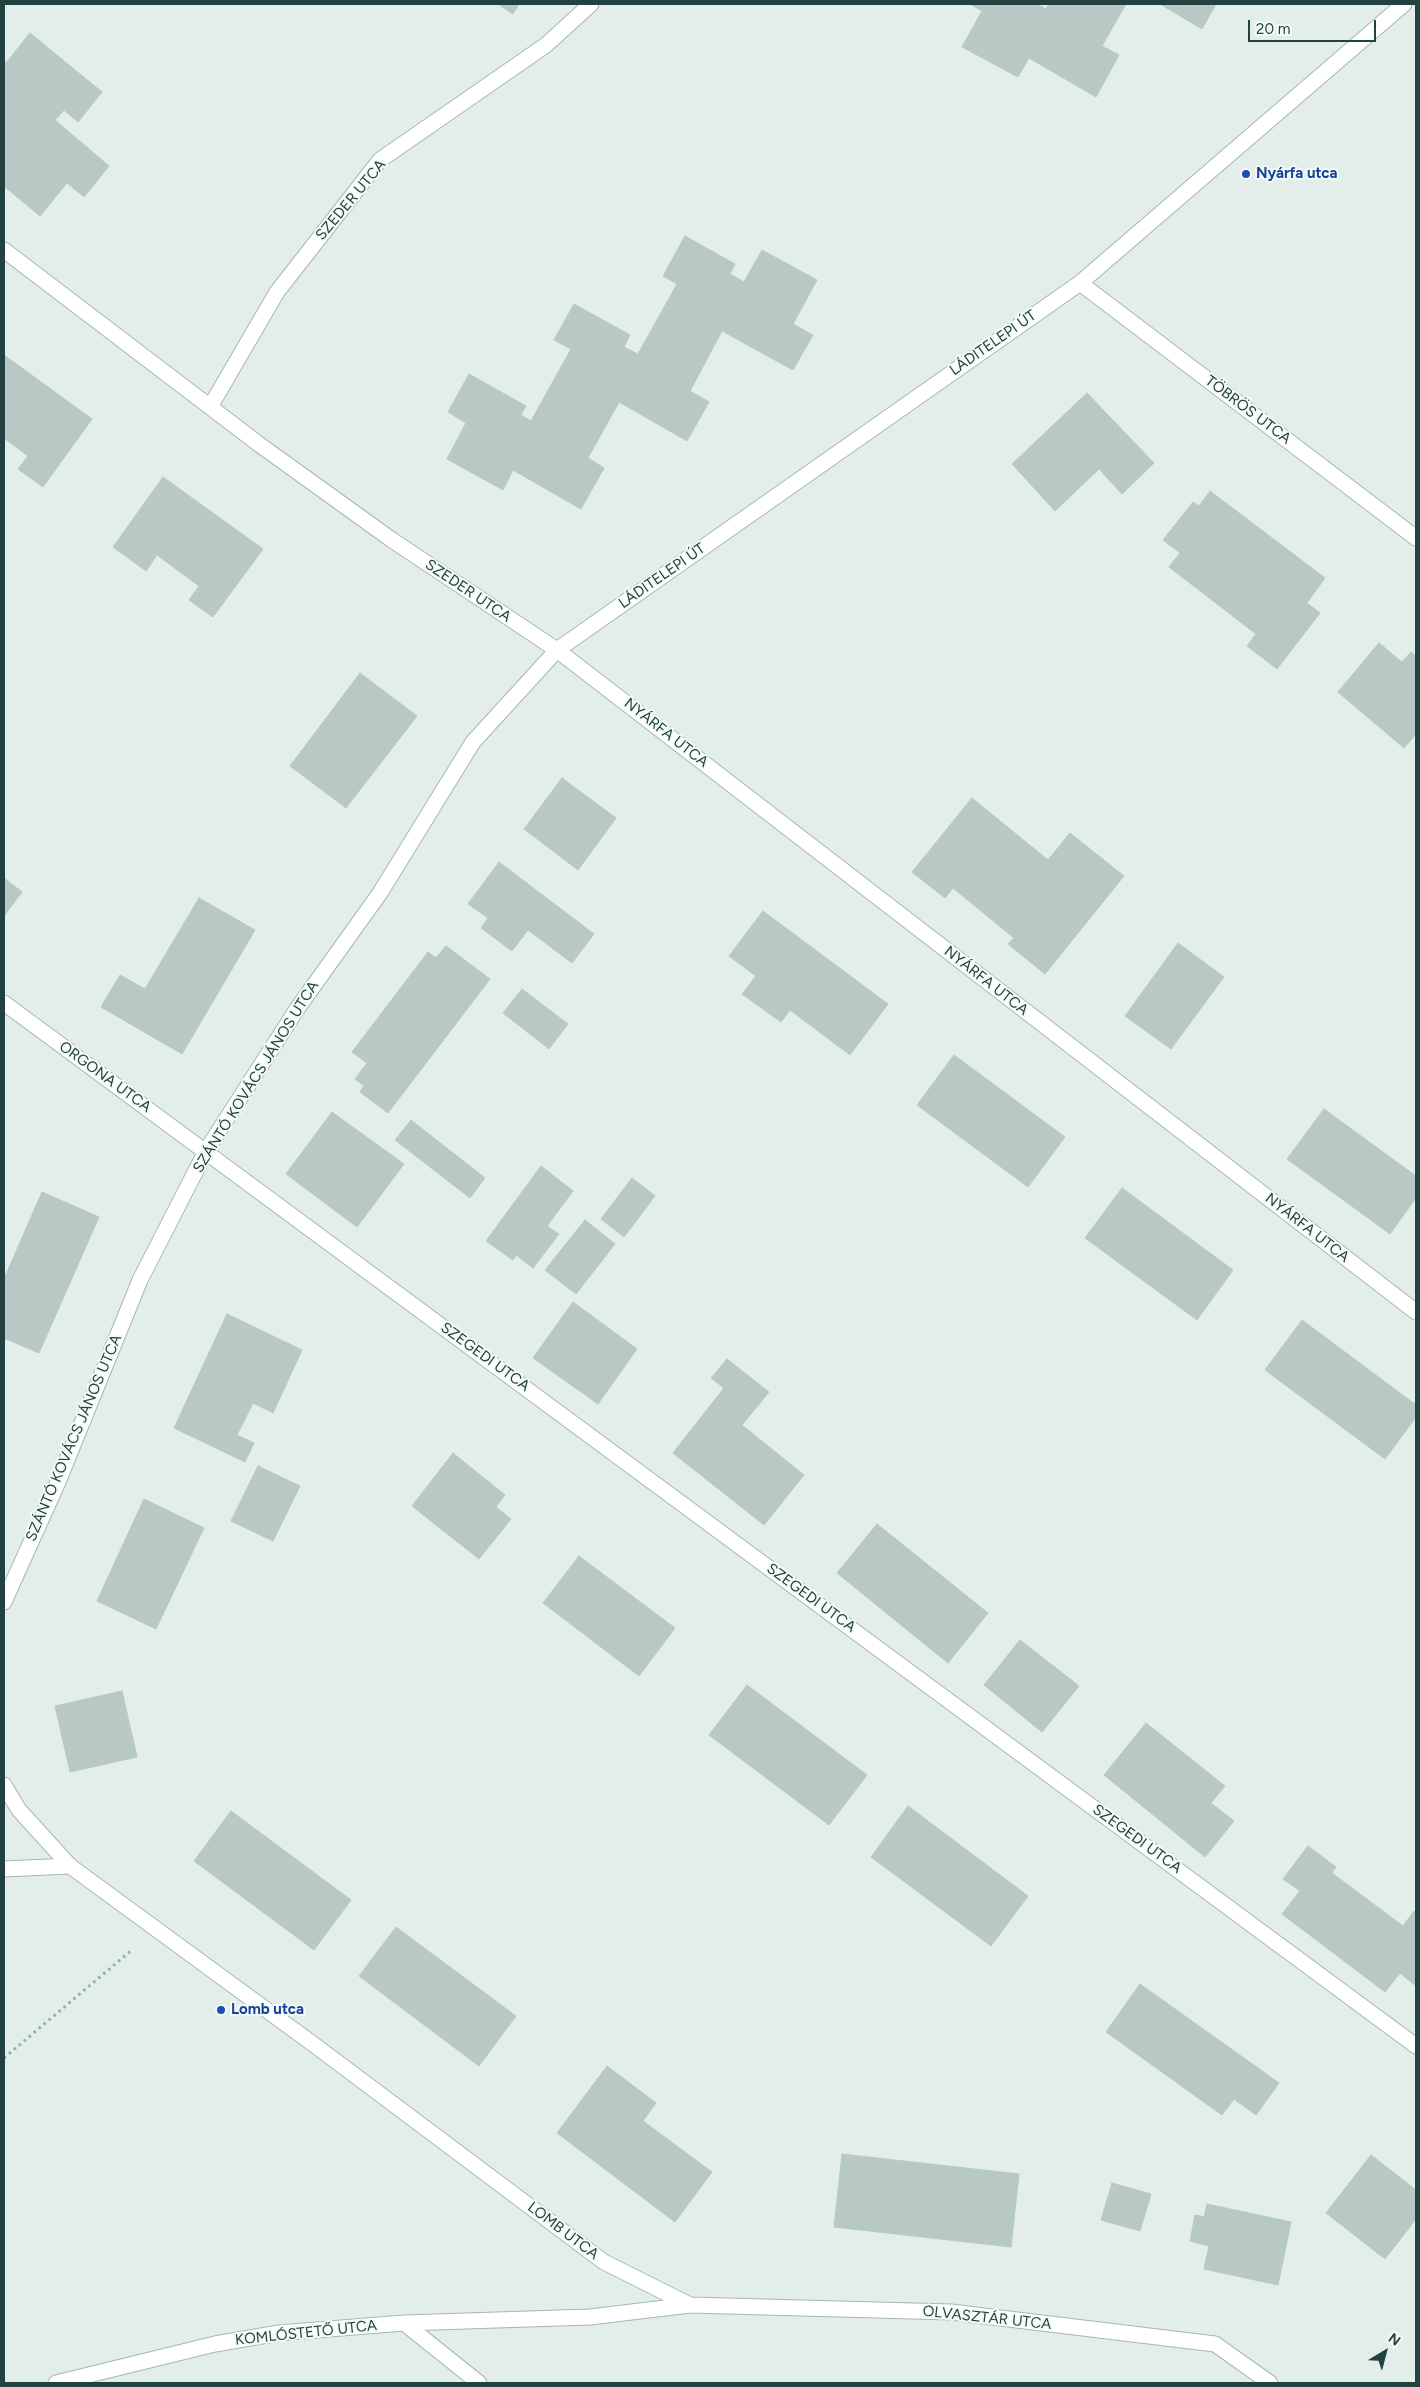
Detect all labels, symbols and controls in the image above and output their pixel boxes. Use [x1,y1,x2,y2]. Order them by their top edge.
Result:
scale bar [1250,10,1378,42]
text: 20 m [1256,20,1290,38]
street label: SZEDER UTCA [312,156,390,244]
place label: Nyárfa utca [1256,165,1337,183]
marker: Nyárfa utca [1240,168,1252,180]
street label: LÁDITELEPI ÚT [946,307,1040,379]
street label: TÖBRÖS UTCA [1202,372,1294,448]
street label: LÁDITELEPI ÚT [615,540,709,612]
street label: SZEDER UTCA [422,556,514,626]
street label: NYÁRFA UTCA [620,695,712,771]
street label: NYÁRFA UTCA [940,943,1032,1019]
street label: SZÁNTÓ KOVÁCS JÁNOS UTCA [189,978,323,1176]
street label: ORGONA UTCA [56,1038,154,1116]
street label: NYÁRFA UTCA [1261,1190,1353,1266]
street label: SZEGEDI UTCA [437,1319,533,1395]
street label: SZÁNTÓ KOVÁCS JÁNOS UTCA [22,1332,126,1544]
street label: SZEGEDI UTCA [763,1560,859,1636]
street label: SZEGEDI UTCA [1089,1801,1185,1877]
place label: Lomb utca [231,2001,304,2019]
marker: Lomb utca [215,2004,227,2016]
street label: LOMB UTCA [524,2198,602,2264]
street label: OLVASZTÁR UTCA [922,2302,1052,2334]
street label: KOMLÓSTETŐ UTCA [234,2317,378,2349]
north arrow [1360,2327,1410,2377]
text: N [1385,2330,1404,2350]

